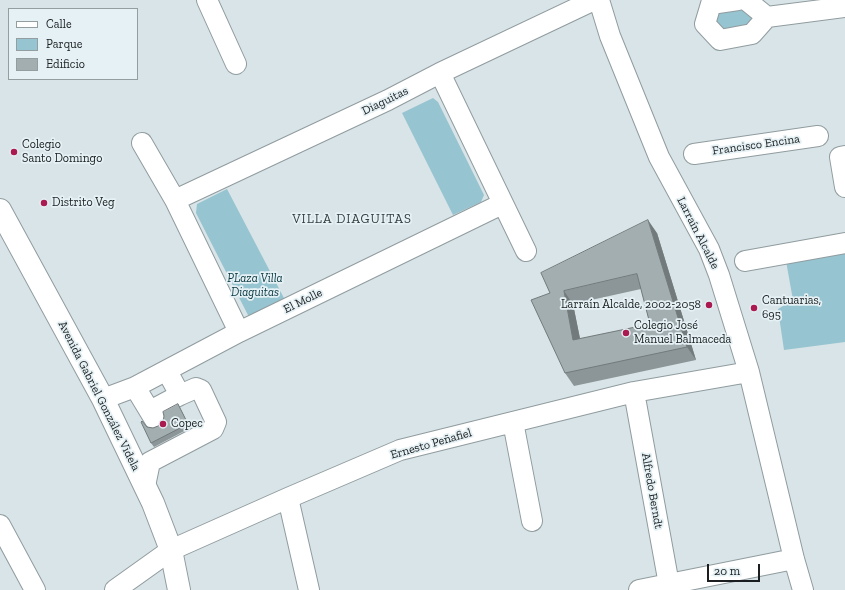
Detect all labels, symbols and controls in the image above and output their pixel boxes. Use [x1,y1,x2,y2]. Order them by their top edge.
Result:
legend [8,8,138,80]
text: Calle [46,17,72,31]
text: Parque [46,37,82,51]
text: Edificio [46,57,85,71]
street label: Diaguitas [359,84,411,118]
street label: Francisco Encina [711,132,801,158]
place label: Colegio Santo Domingo [22,138,102,166]
marker: Colegio Santo Domingo [9,147,19,157]
street label: Larraín Alcalde [674,195,722,271]
place label: Distrito Veg [52,196,114,210]
marker: Distrito Veg [39,198,49,208]
district label: VILLA DIAGUITAS [292,211,412,227]
park label: PLaza Villa Diaguitas [227,272,283,300]
street label: El Molle [281,285,325,317]
place label: Cantuarias, 695 [762,294,821,322]
place label: Larraín Alcalde, 2002-2058 [561,298,701,312]
marker: Larraín Alcalde, 2002-2058 [704,300,714,310]
marker: Cantuarias, 695 [749,303,759,313]
street label: Avenida Gabriel González Videla [55,319,143,473]
place label: Colegio José Manuel Balmaceda [634,319,731,347]
marker: Colegio José Manuel Balmaceda [621,328,631,338]
place label: Copec [171,417,203,431]
marker: Copec [158,419,168,429]
street label: Ernesto Peñafiel [389,426,473,462]
street label: Alfredo Berndt [638,452,666,530]
scale bar [709,556,762,582]
text: 20 m [714,564,740,578]

